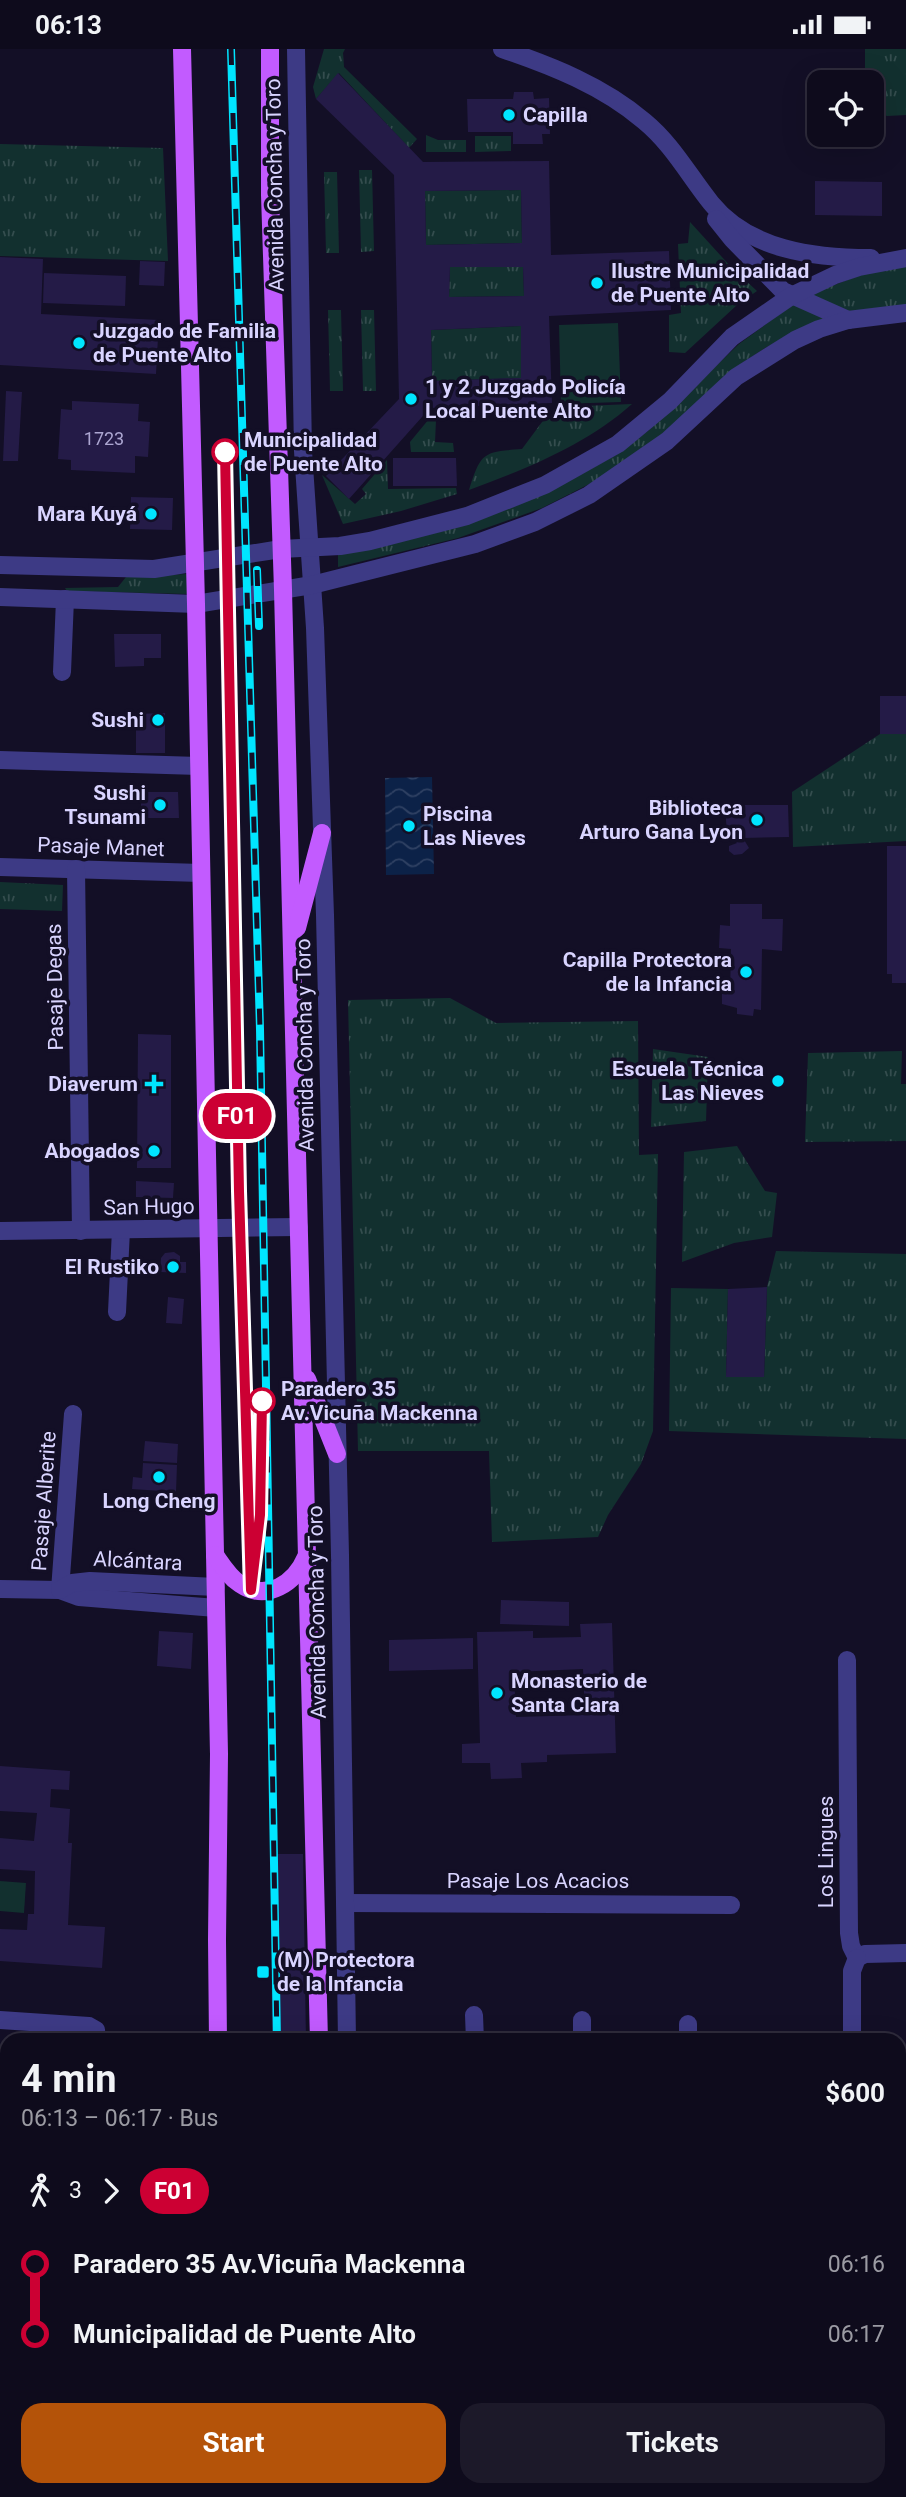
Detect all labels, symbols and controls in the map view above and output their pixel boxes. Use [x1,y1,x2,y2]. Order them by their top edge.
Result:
text: 06:13 [35,10,102,40]
map controls [807,70,884,147]
button: locate [807,70,884,147]
street label: Avenida Concha y Toro [261,78,289,292]
place label: Capilla [523,103,588,127]
marker: Capilla [501,107,517,123]
place label: Ilustre Municipalidad de Puente Alto [611,259,809,307]
marker: Ilustre Municipalidad de Puente Alto [589,275,605,291]
place label: Juzgado de Familia de Puente Alto [93,319,276,367]
marker: Juzgado de Familia de Puente Alto [71,335,87,351]
place label: 1 y 2 Juzgado Policía Local Puente Alto [425,375,626,423]
marker: 1 y 2 Juzgado Policía Local Puente Alto [403,391,419,407]
house number: 1723 [84,428,124,449]
place label: Municipalidad de Puente Alto [244,428,383,476]
marker: Municipalidad de Puente Alto [212,439,238,465]
place label: Mara Kuyá [37,502,137,526]
marker: Mara Kuyá [143,506,159,522]
place label: Sushi [91,708,144,732]
marker: Sushi [150,712,166,728]
place label: Sushi Tsunami [65,781,146,829]
place label: Biblioteca Arturo Gana Lyon [579,796,743,844]
marker: Sushi Tsunami [152,797,168,813]
place label: Piscina Las Nieves [423,802,526,850]
marker: Biblioteca Arturo Gana Lyon [749,812,765,828]
marker: Piscina Las Nieves [401,818,417,834]
street label: Pasaje Manet [37,833,165,861]
street label: Pasaje Degas [42,923,68,1051]
street label: Avenida Concha y Toro [291,938,319,1152]
place label: Capilla Protectora de la Infancia [563,948,732,996]
marker: Capilla Protectora de la Infancia [738,964,754,980]
place label: Escuela Técnica Las Nieves [612,1057,764,1105]
place label: Diaverum [48,1072,138,1096]
marker: Escuela Técnica Las Nieves [770,1073,786,1089]
marker: Diaverum [144,1074,164,1094]
line badge: F01 [197,1093,277,1139]
text: F01 [217,1102,257,1130]
place label: Abogados [45,1139,140,1163]
marker: Abogados [146,1143,162,1159]
street label: San Hugo [103,1194,195,1220]
place label: El Rustiko [65,1255,159,1279]
marker: El Rustiko [165,1259,181,1275]
place label: Paradero 35 Av.Vicuña Mackenna [281,1377,478,1425]
marker: Paradero 35 Av.Vicuña Mackenna [249,1388,275,1414]
street label: Pasaje Alberite [27,1430,61,1572]
marker: Long Cheng [151,1469,167,1485]
place label: Long Cheng [103,1489,215,1513]
street label: Avenida Concha y Toro [303,1505,331,1719]
street label: Alcántara [93,1547,183,1575]
place label: Monasterio de Santa Clara [511,1669,647,1717]
marker: Monasterio de Santa Clara [489,1685,505,1701]
street label: Los Lingues [814,1796,838,1908]
street label: Pasaje Los Acacios [447,1869,629,1893]
place label: (M) Protectora de la Infancia [277,1948,415,1996]
marker: (M) Protectora de la Infancia [255,1964,271,1980]
text: 4 min [21,2057,117,2101]
text: $600 [825,2078,885,2108]
text: 06:13 – 06:17 · Bus [21,2105,218,2132]
icon: walk [21,2172,59,2210]
icon: forward [92,2172,130,2210]
text: 3 [69,2177,82,2204]
text: F01 [154,2177,195,2205]
text: Paradero 35 Av.Vicuña Mackenna [73,2249,465,2279]
text: 06:16 [828,2251,885,2278]
text: Municipalidad de Puente Alto [73,2319,416,2349]
text: 06:17 [828,2321,885,2348]
button: Start [21,2403,446,2483]
button: Tickets [460,2403,885,2483]

